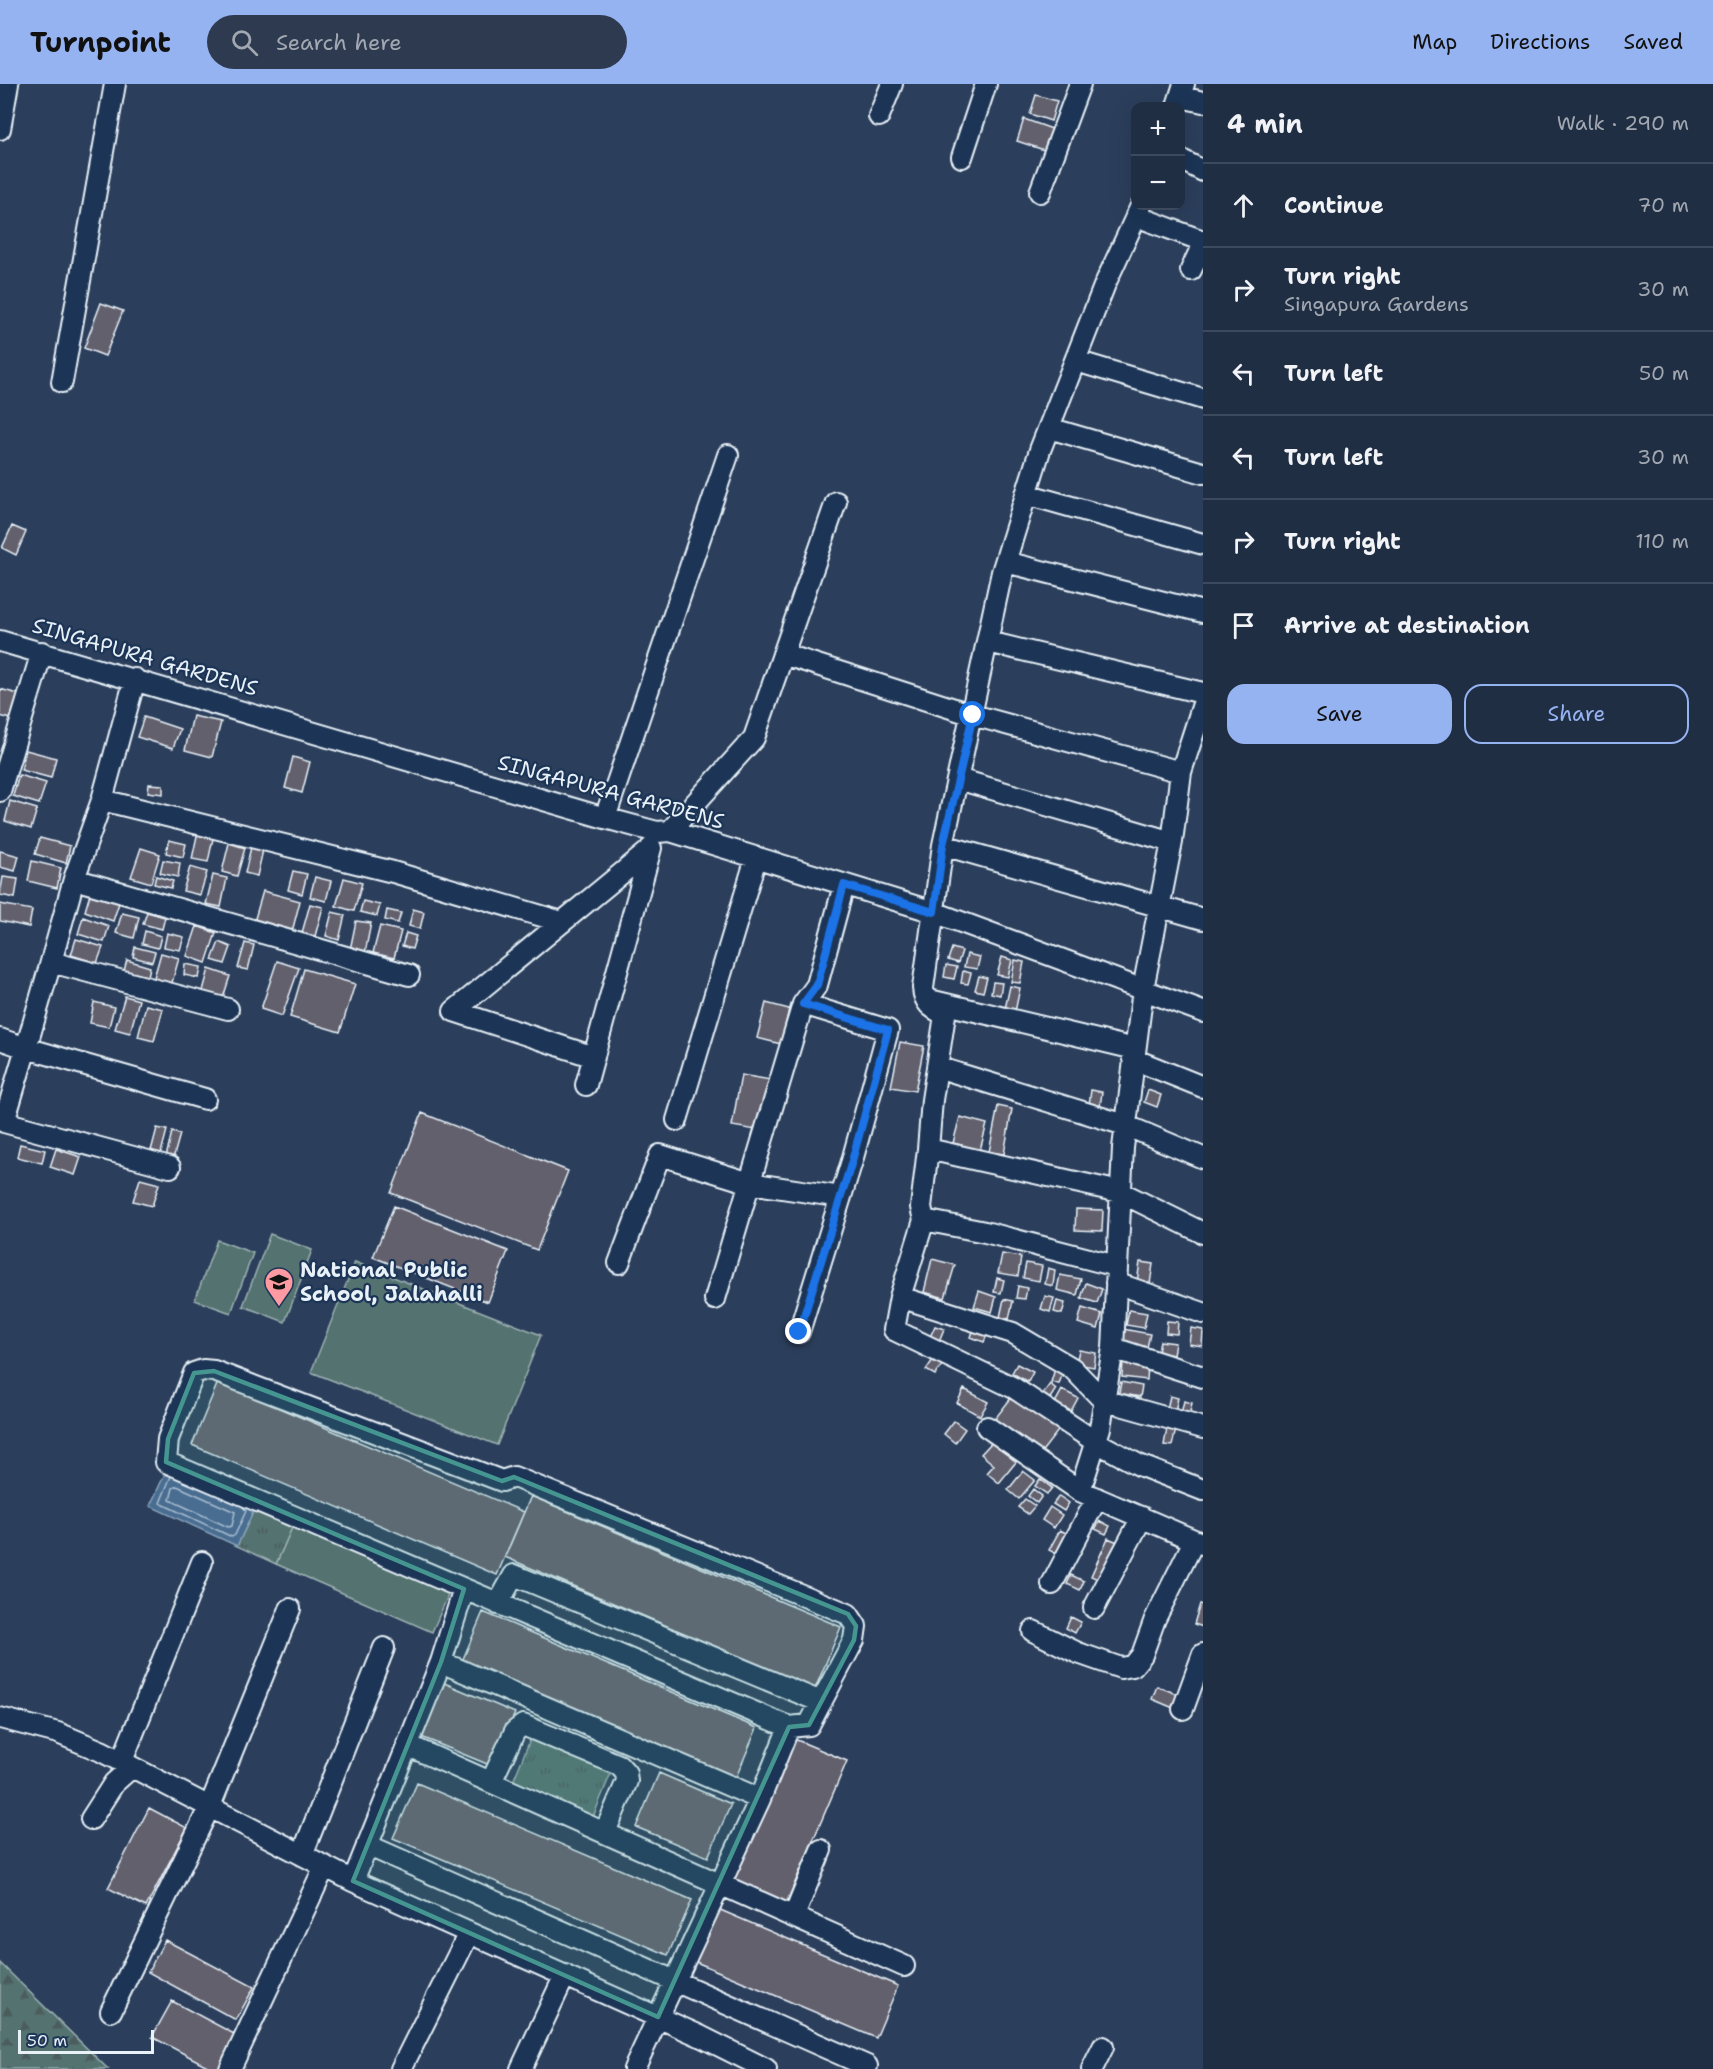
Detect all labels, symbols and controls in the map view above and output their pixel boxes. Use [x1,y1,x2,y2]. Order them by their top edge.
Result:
search box [207,15,627,69]
text: Turnpoint [30,23,171,61]
icon: search [228,26,261,59]
text: Search here [276,28,402,57]
text: Map [1412,28,1457,56]
text: Directions [1490,28,1590,56]
text: Saved [1623,28,1683,56]
map controls [1131,102,1185,210]
button: + [1131,102,1185,156]
text: 4 min [1227,106,1303,141]
text: Walk · 290 m [1557,110,1689,136]
button: − [1131,156,1185,210]
icon: ahead [1227,189,1260,222]
text: Continue [1284,191,1384,220]
text: 70 m [1637,192,1689,218]
text: Turn right [1284,262,1401,291]
icon: right [1227,273,1260,306]
text: 30 m [1637,276,1689,302]
text: Singapura Gardens [1284,291,1469,317]
icon: left [1227,357,1260,390]
text: Turn left [1284,359,1383,388]
text: 50 m [1639,360,1689,386]
icon: left [1227,441,1260,474]
text: Turn left [1284,443,1383,472]
text: 30 m [1637,444,1689,470]
icon: right [1227,525,1260,558]
text: Turn right [1284,527,1401,556]
text: 110 m [1635,528,1689,554]
icon: arrive [1227,609,1260,642]
street label: SINGAPURA GARDENS [29,611,261,703]
text: Arrive at destination [1284,611,1530,640]
button: Save [1227,684,1452,744]
button: Share [1464,684,1689,744]
route start [959,701,985,727]
street label: SINGAPURA GARDENS [495,748,727,836]
place label: National Public School, Jalahalli [300,1256,483,1308]
school or university icon: National Public School, Jalahalli [263,1266,295,1308]
route end [785,1318,811,1344]
scale bar [18,2027,154,2054]
text: 50 m [27,2030,67,2051]

